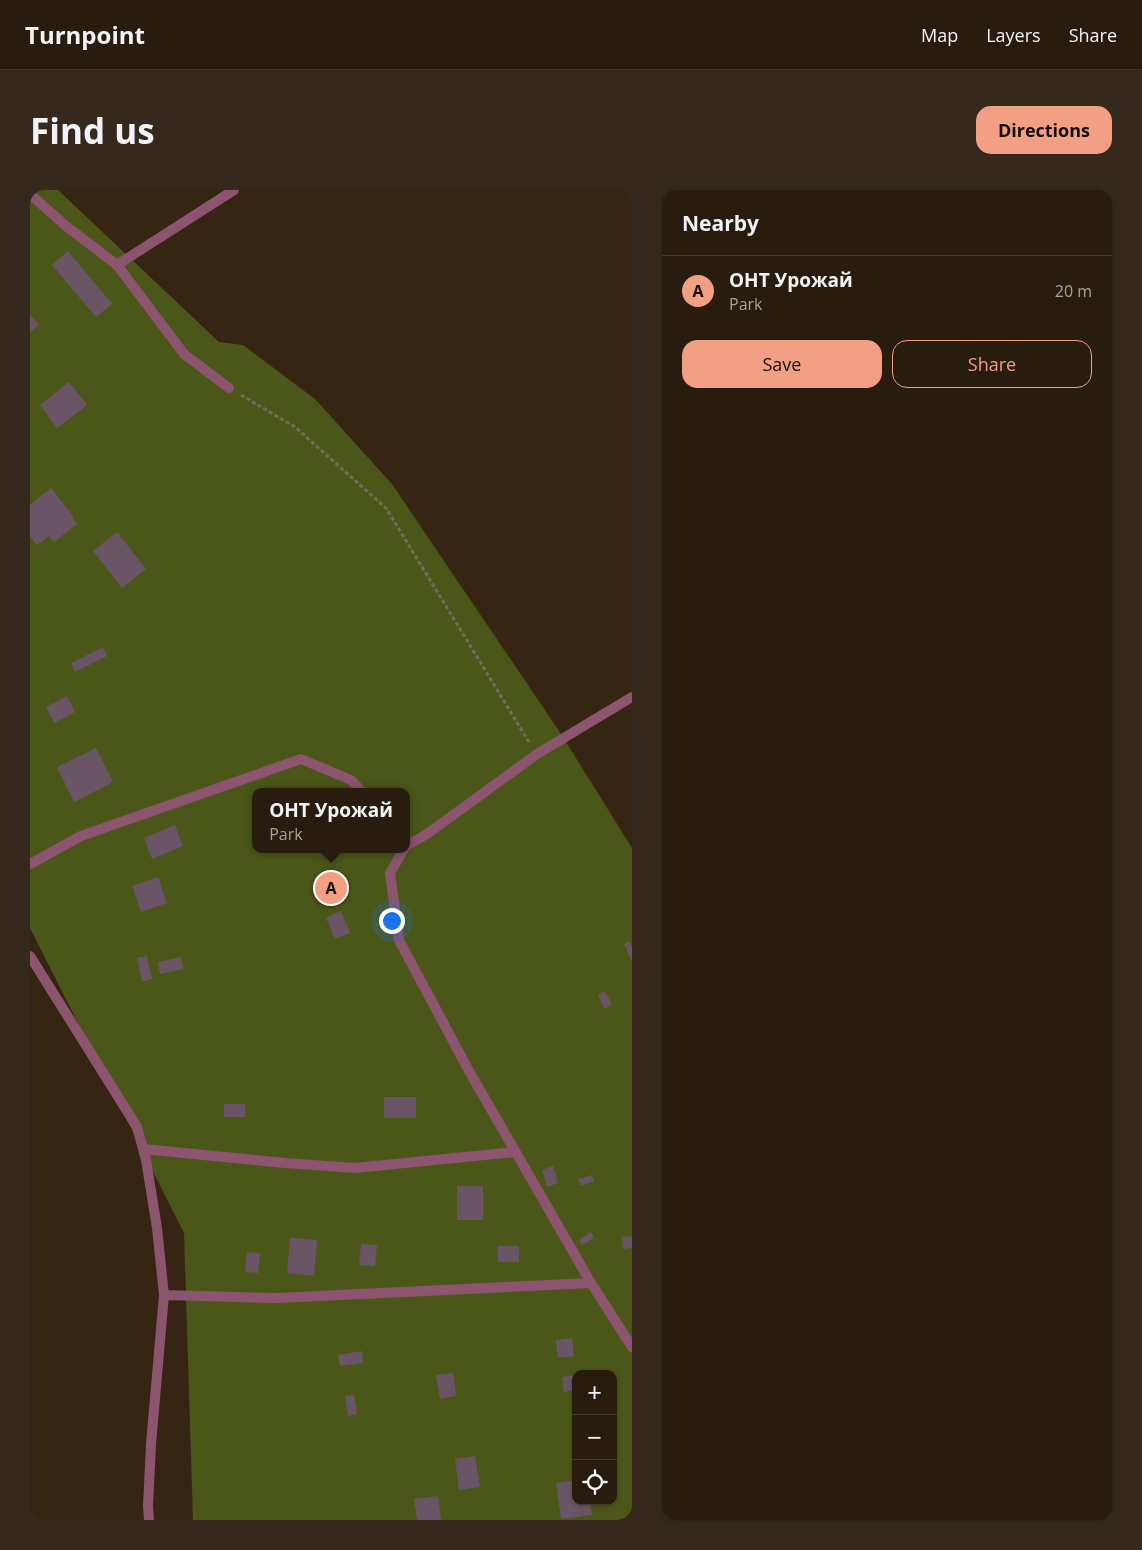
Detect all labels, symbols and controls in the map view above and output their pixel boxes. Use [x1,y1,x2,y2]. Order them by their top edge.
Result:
text: Turnpoint [25,18,145,51]
text: Map [921,23,958,47]
text: Layers [986,23,1041,47]
text: Share [1069,23,1117,47]
button: Directions [976,106,1112,154]
text: Find us [30,107,155,154]
text: Nearby [682,209,759,237]
text: ОНТ Урожай [729,267,853,293]
text: A [692,280,704,302]
text: 20 m [1055,280,1092,302]
text: Park [729,293,762,315]
button: Save [682,340,882,388]
button: Share [892,340,1092,388]
popup [252,788,410,853]
text: ОНТ Урожай [269,797,393,823]
text: Park [269,823,303,845]
pin: A [315,869,347,907]
your location [379,908,405,934]
map controls [572,1370,617,1505]
button: + [572,1370,617,1415]
button: − [572,1415,617,1460]
button: locate [572,1460,617,1505]

